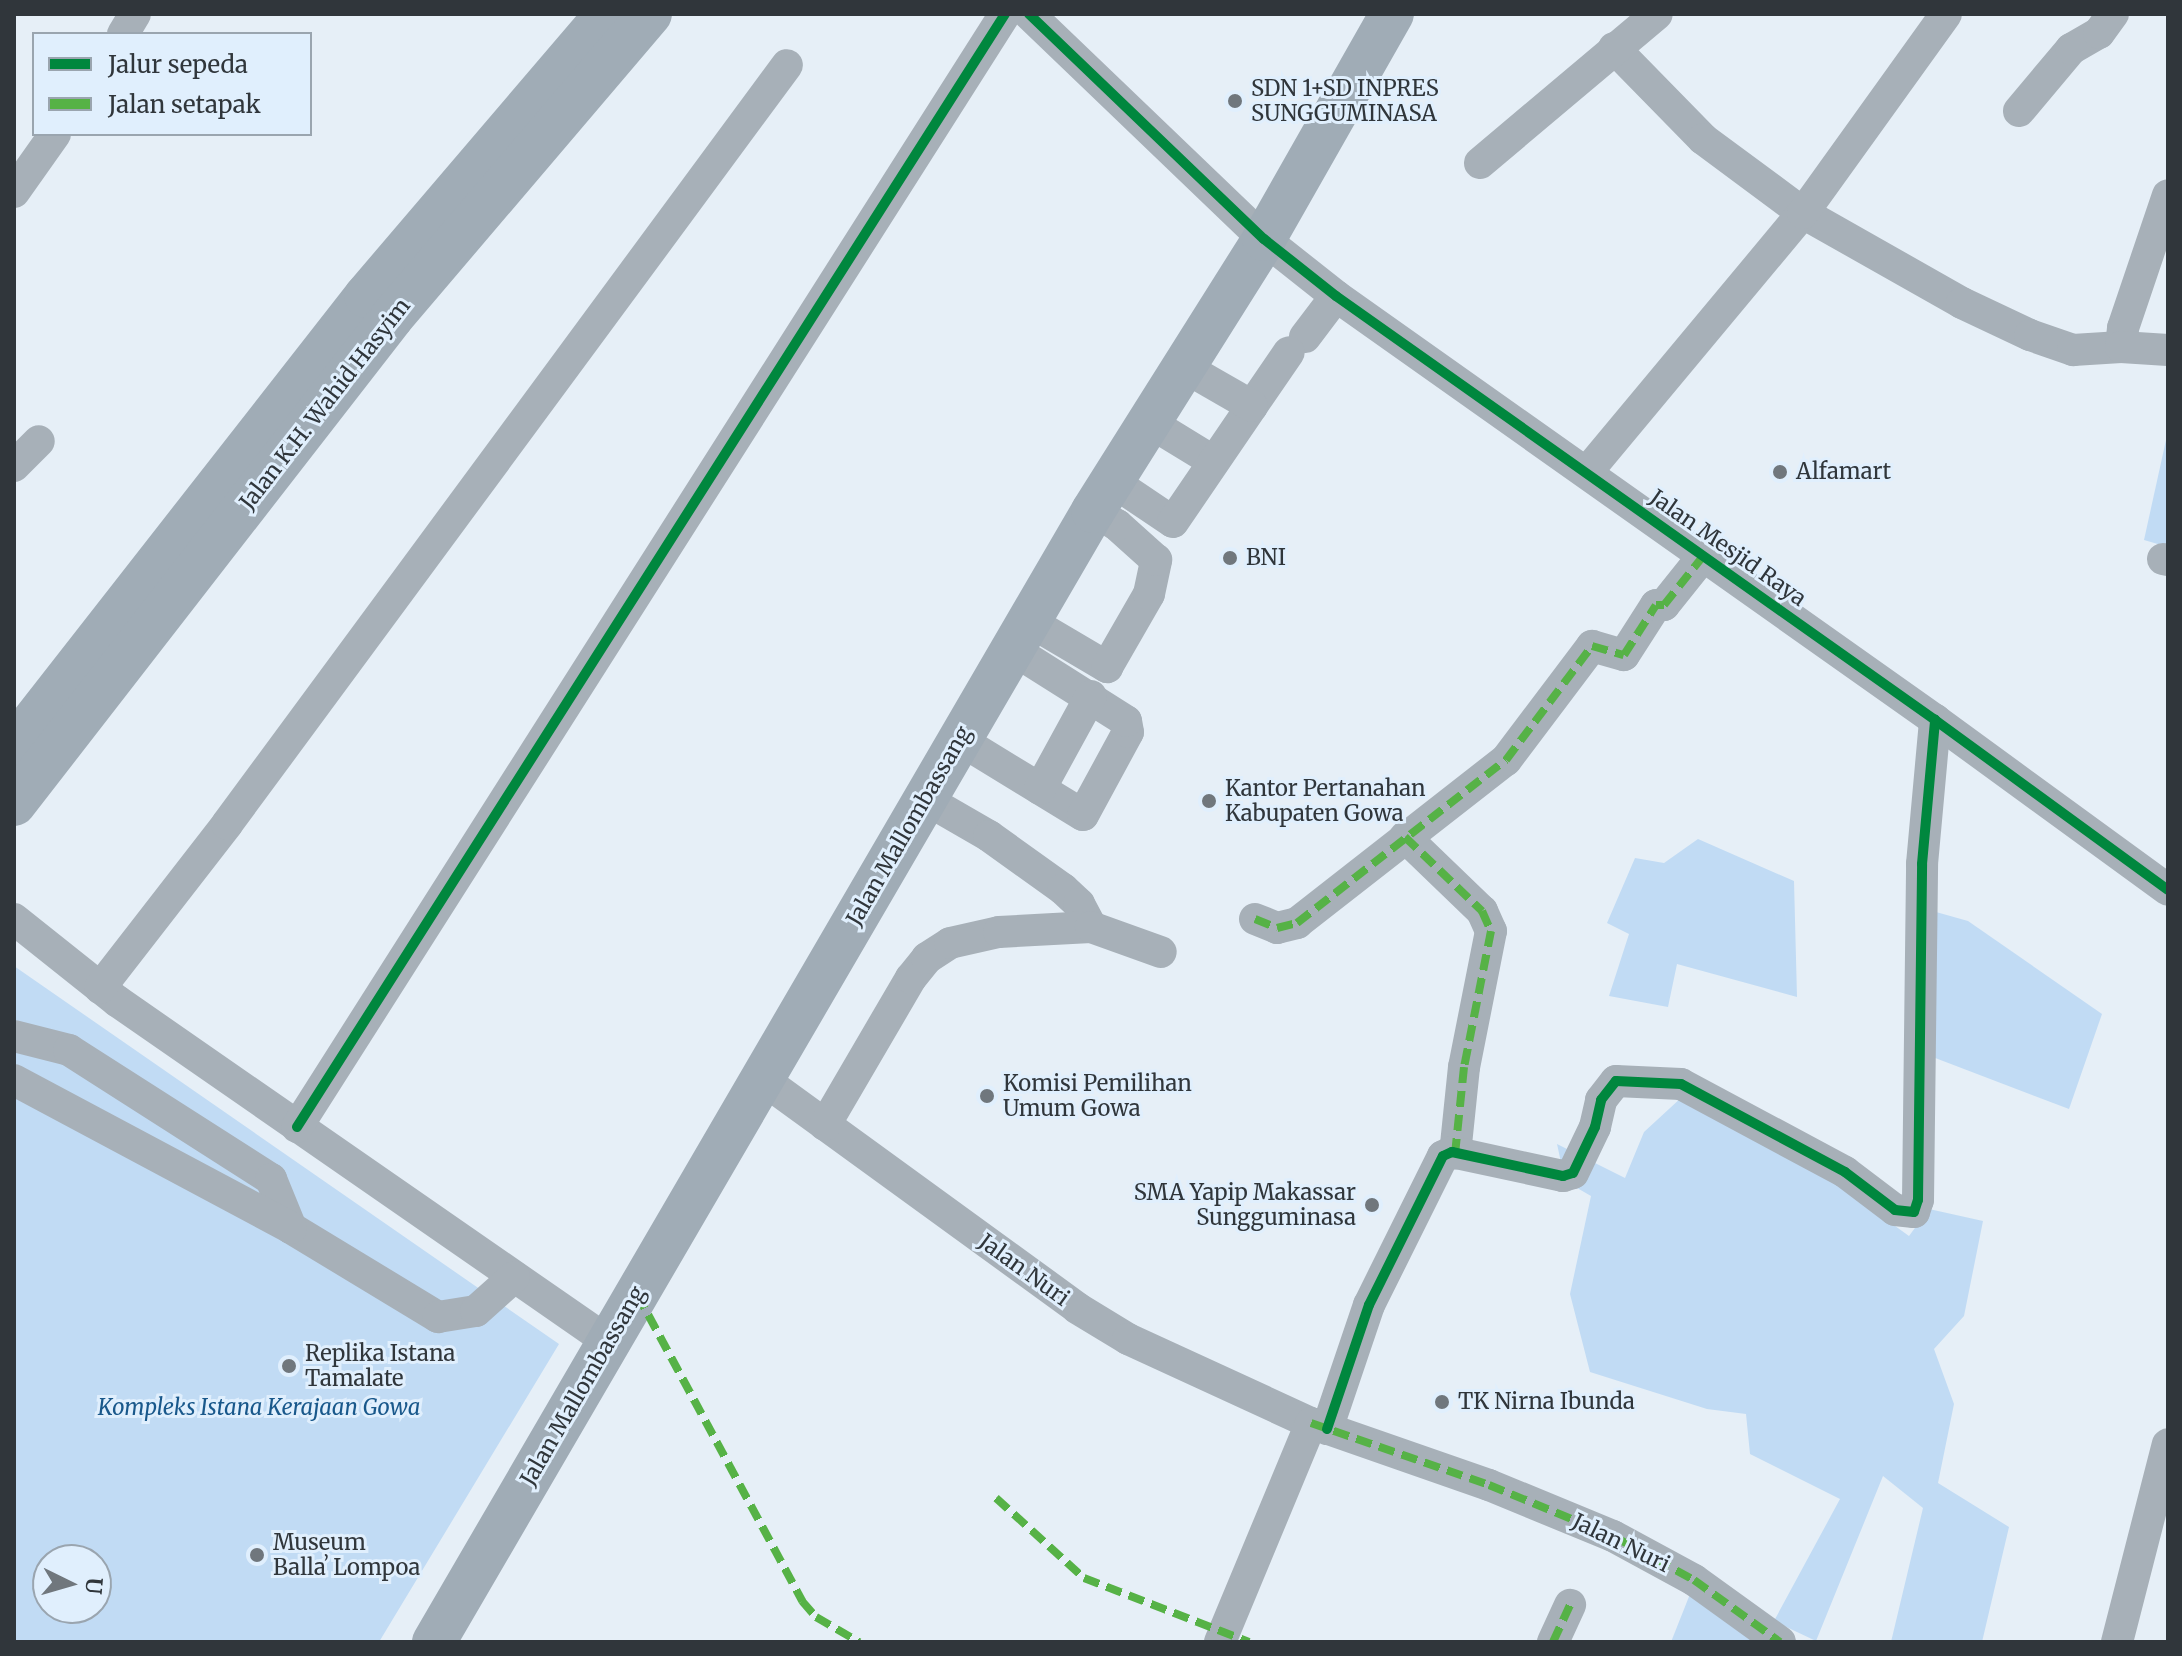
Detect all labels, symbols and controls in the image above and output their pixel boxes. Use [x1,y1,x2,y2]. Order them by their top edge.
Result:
legend [32,32,312,136]
text: Jalur sepeda [108,49,248,80]
place label: SDN 1+SD INPRES SUNGGUMINASA [1251,75,1439,126]
text: Jalan setapak [108,89,261,120]
marker: SDN 1+SD INPRES SUNGGUMINASA [1226,92,1244,110]
street label: Jalan K.H. Wahid Hasyim [234,293,416,515]
place label: Alfamart [1796,459,1891,485]
marker: Alfamart [1771,463,1789,481]
street label: Jalan Mesjid Raya [1645,484,1811,612]
place label: BNI [1246,545,1286,571]
marker: BNI [1221,549,1239,567]
street label: Jalan Mallombassang [841,721,977,931]
place label: Kantor Pertanahan Kabupaten Gowa [1225,775,1426,826]
marker: Kantor Pertanahan Kabupaten Gowa [1200,792,1218,810]
place label: Komisi Pemilihan Umum Gowa [1003,1070,1192,1122]
marker: Komisi Pemilihan Umum Gowa [978,1087,996,1105]
place label: SMA Yapip Makassar Sungguminasa [1134,1179,1356,1230]
marker: SMA Yapip Makassar Sungguminasa [1363,1196,1381,1214]
street label: Jalan Nuri [974,1228,1074,1312]
street label: Jalan Mallombassang [515,1281,651,1491]
place label: Replika Istana Tamalate [305,1340,455,1392]
marker: Replika Istana Tamalate [280,1357,298,1375]
place label: TK Nirna Ibunda [1458,1389,1635,1415]
marker: TK Nirna Ibunda [1433,1393,1451,1411]
park label: Kompleks Istana Kerajaan Gowa [98,1395,420,1421]
street label: Jalan Nuri [1568,1508,1674,1578]
place label: Museum Ballaʼ Lompoa [273,1529,420,1580]
north arrow [32,1544,112,1624]
marker: Museum Ballaʼ Lompoa [248,1546,266,1564]
text: U [79,1577,109,1595]

